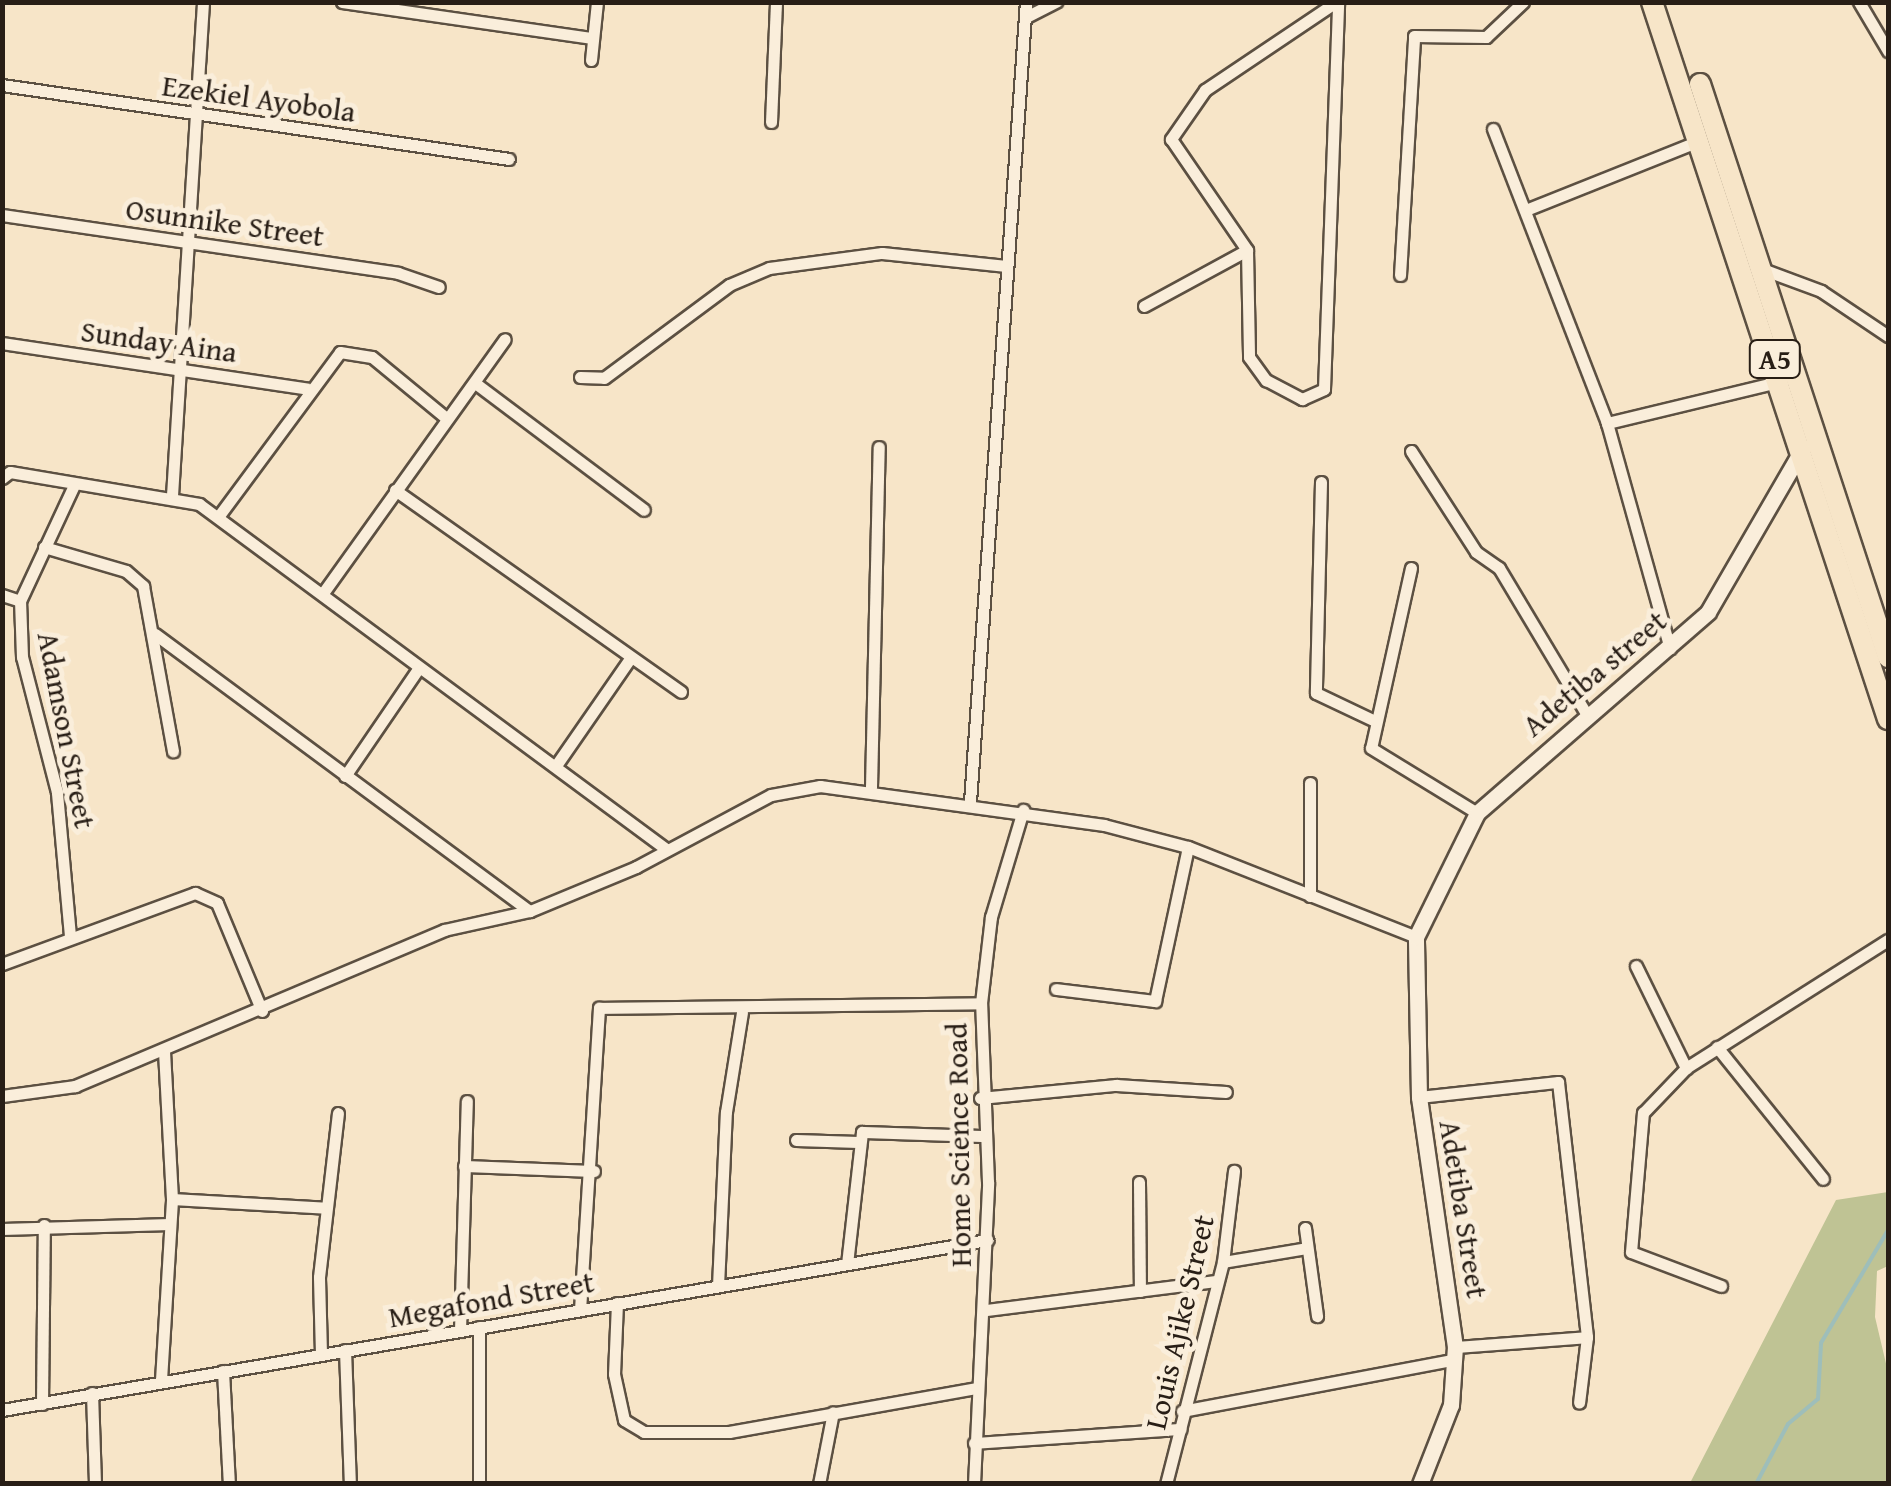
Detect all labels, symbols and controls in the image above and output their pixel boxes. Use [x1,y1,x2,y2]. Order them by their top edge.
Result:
street label: Ezekiel Ayobola [160,67,358,129]
street label: Osunnike Street [124,190,326,254]
street label: Sunday Aina [79,312,239,370]
road number: A5 [1748,336,1802,382]
street label: Adetiba street [1515,602,1673,744]
street label: Adamson Street [30,629,104,831]
street label: Home Science Road [938,1022,978,1268]
street label: Adetiba Street [1432,1118,1496,1300]
street label: Louis Ajike Street [1137,1211,1221,1433]
street label: Megafond Street [385,1263,597,1335]

